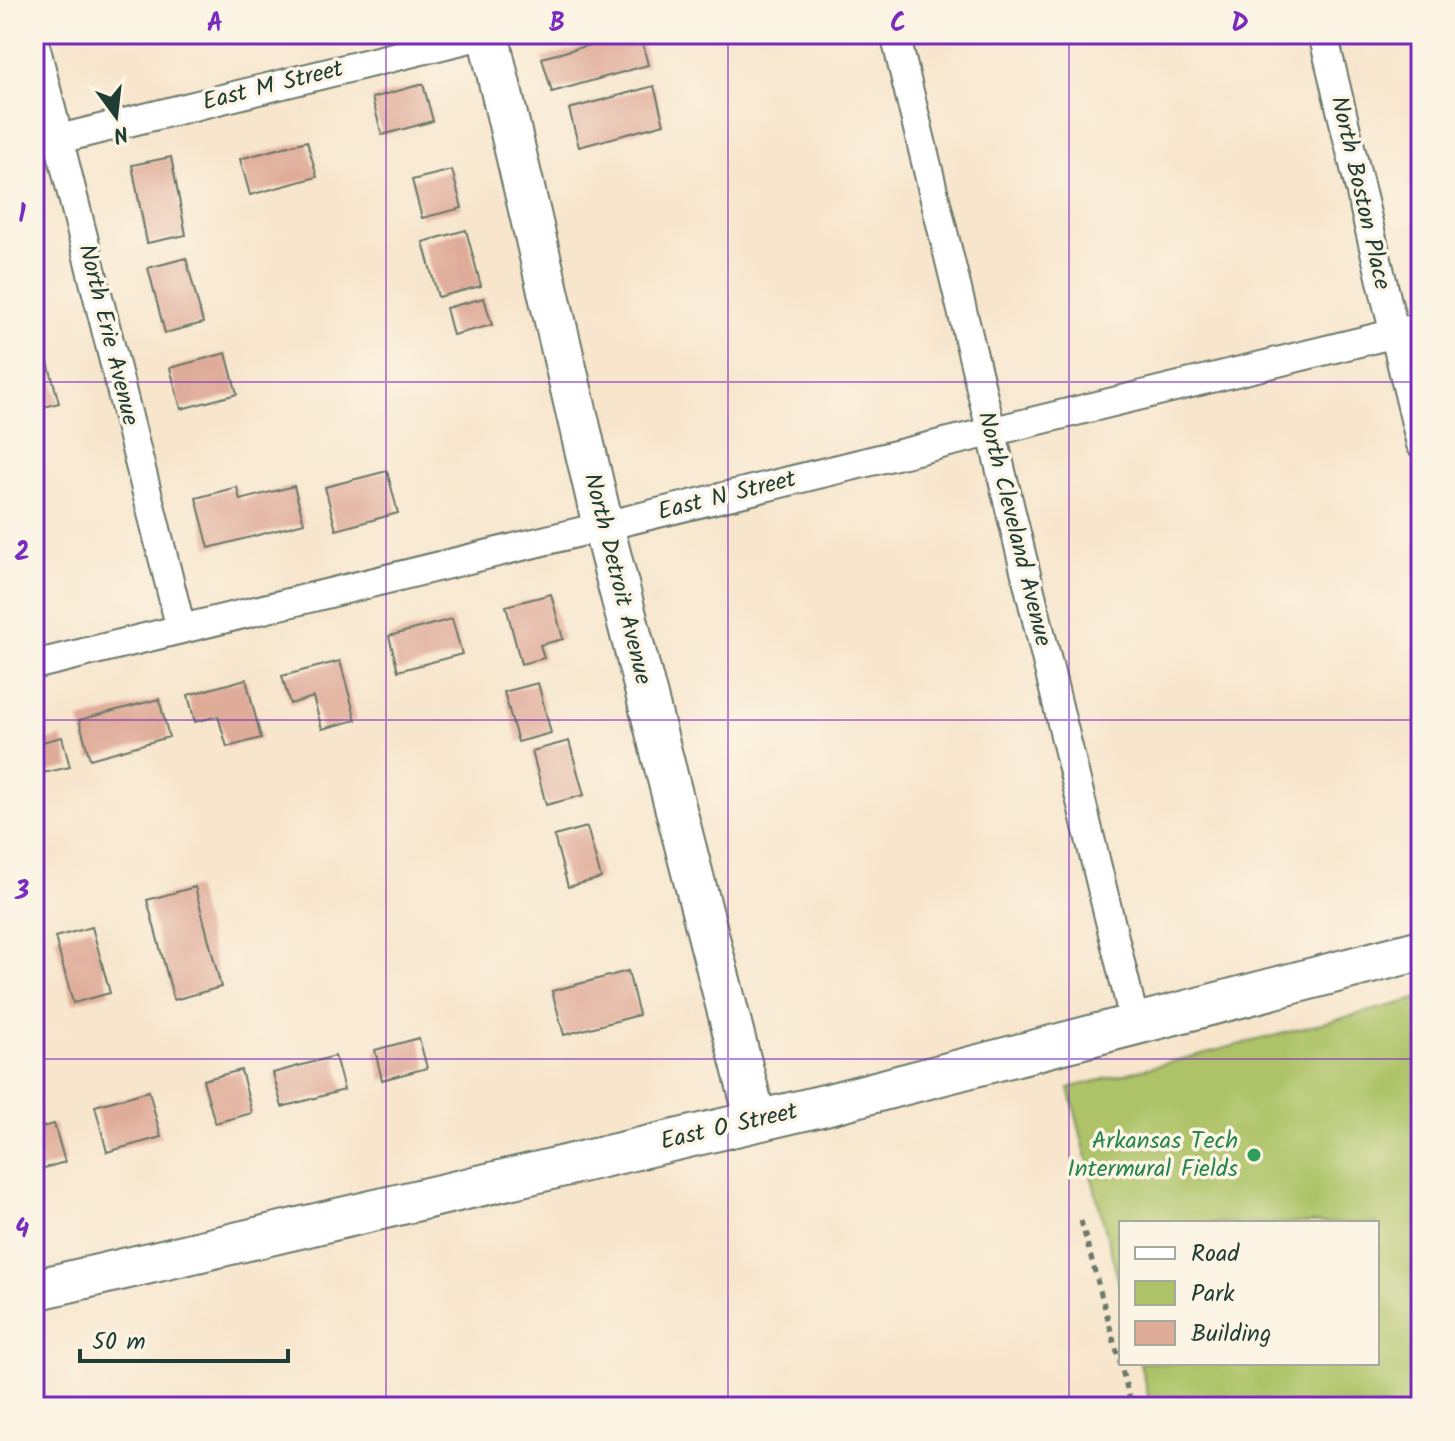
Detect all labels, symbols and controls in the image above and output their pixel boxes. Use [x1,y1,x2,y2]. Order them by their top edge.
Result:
text: A [207,3,223,45]
text: B [549,3,565,45]
text: C [890,3,906,45]
text: D [1231,3,1249,45]
street label: East M Street [198,50,348,122]
north arrow [76,76,156,156]
street label: North Boston Place [1319,92,1401,294]
text: N [109,114,132,152]
text: 1 [18,194,26,236]
street label: North Erie Avenue [67,240,149,430]
street label: North Cleveland Avenue [966,407,1062,651]
street label: East N Street [654,460,801,532]
street label: North Detroit Avenue [572,469,662,689]
text: 2 [14,532,30,574]
text: 3 [14,871,29,913]
street label: East O Street [657,1092,802,1162]
place label: Arkansas Tech Intermural Fields [1067,1122,1238,1189]
marker: Arkansas Tech Intermural Fields [1245,1146,1263,1164]
text: 4 [15,1209,29,1251]
legend [1119,1221,1379,1365]
text: Road [1191,1235,1240,1274]
text: Park [1191,1275,1235,1314]
scale bar [80,1313,288,1363]
text: Building [1191,1315,1271,1354]
text: 50 m [92,1323,146,1362]

